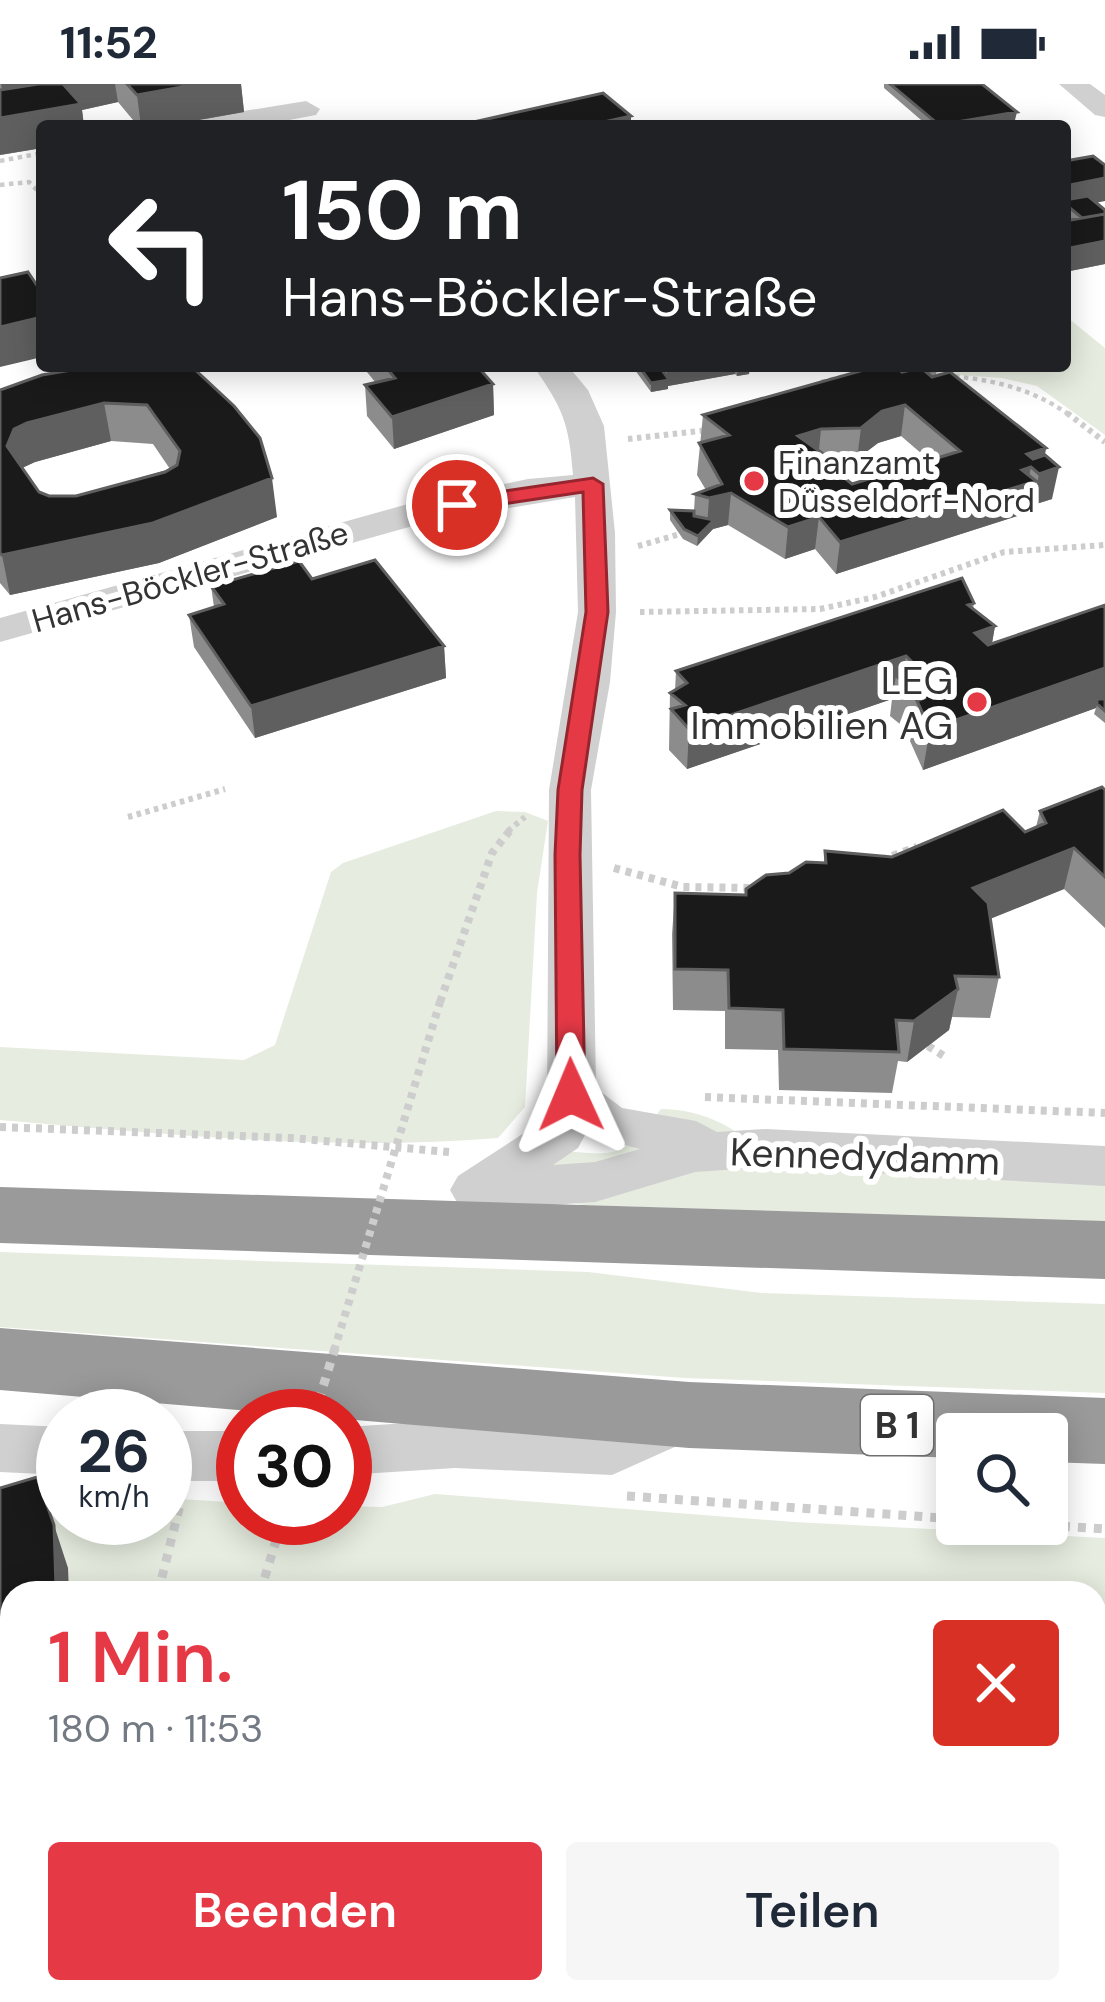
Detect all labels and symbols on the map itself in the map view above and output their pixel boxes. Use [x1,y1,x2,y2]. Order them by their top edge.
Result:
place label: Finanzamt Düsseldorf-Nord [778,441,1035,522]
pin [406,454,508,556]
marker: Finanzamt Düsseldorf-Nord [741,468,767,494]
street label: Hans-Böckler-Straße [27,511,353,642]
place label: LEG Immobilien AG [691,655,953,751]
marker: LEG Immobilien AG [964,689,990,715]
position arrow [508,1032,634,1158]
street label: Kennedydamm [729,1126,1001,1187]
speed limit sign: 30 [216,1389,372,1545]
road number: B 1 [861,1395,933,1455]

